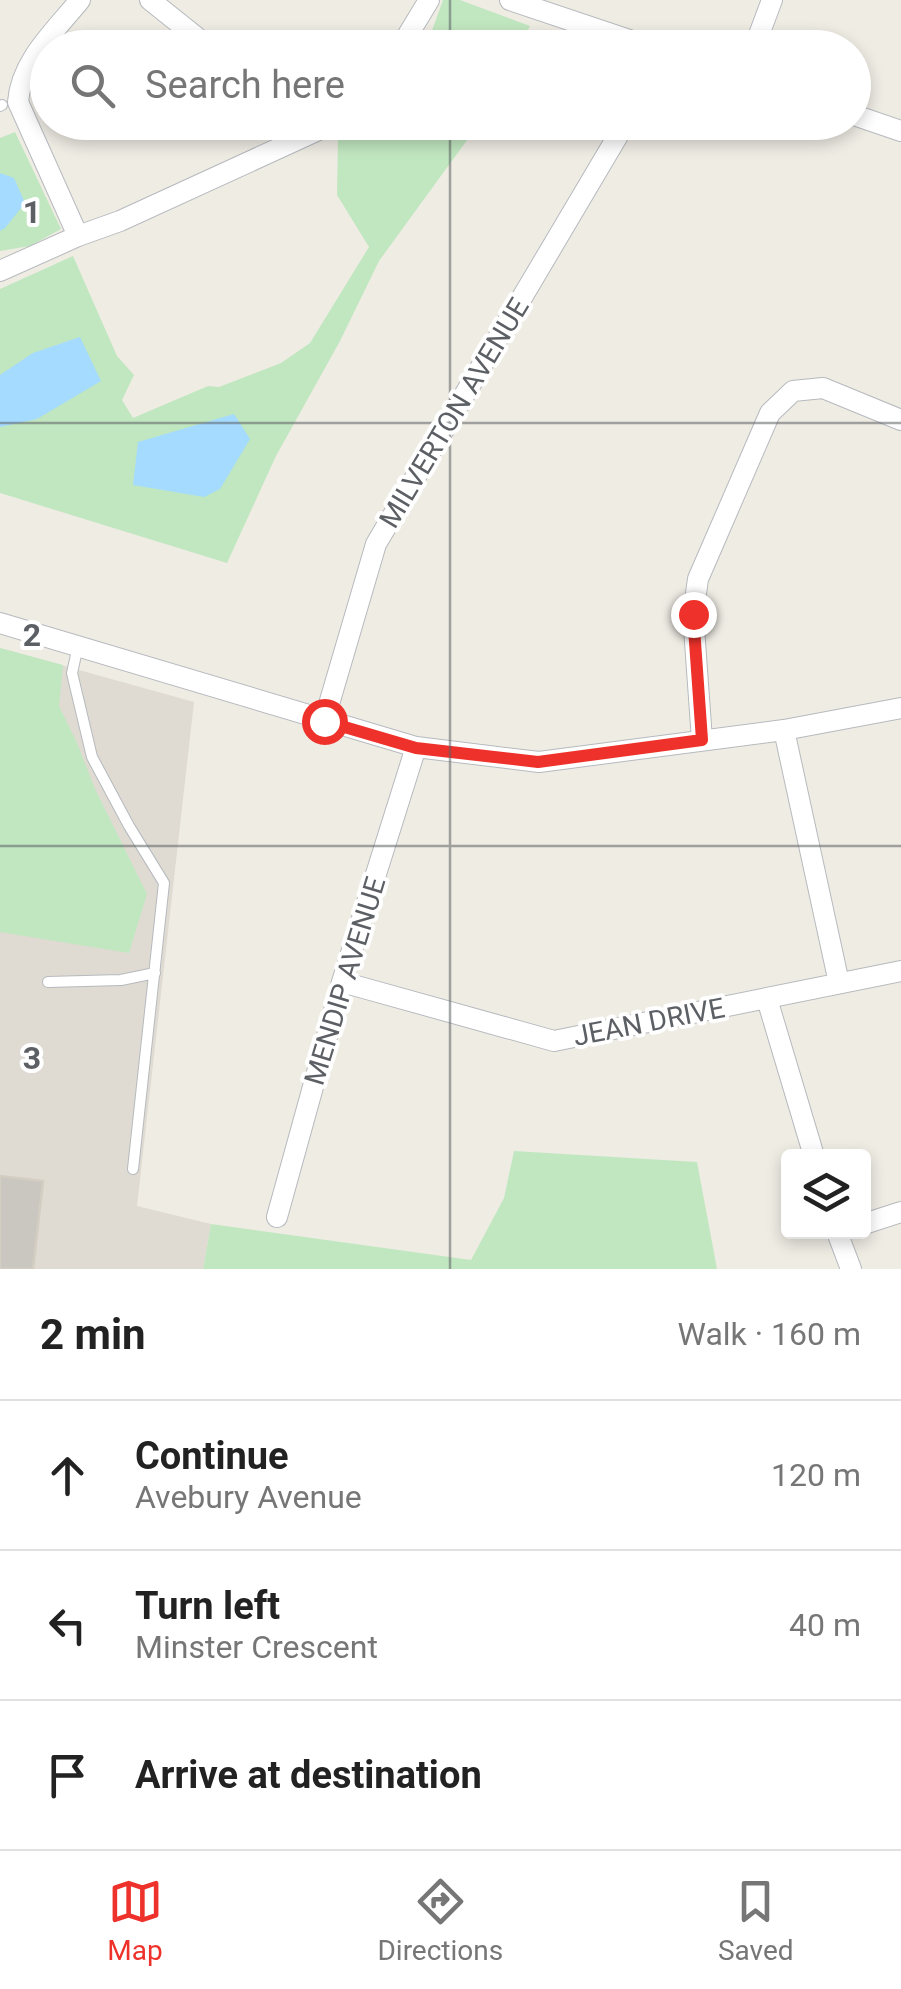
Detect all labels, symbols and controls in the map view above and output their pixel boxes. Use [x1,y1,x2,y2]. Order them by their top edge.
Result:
search box [30,30,871,140]
icon: search [65,58,120,113]
text: Search here [145,63,345,107]
text: 1 [23,193,41,231]
street label: MILVERTON AVENUE [372,292,536,534]
route end [671,592,717,638]
text: 2 [23,616,41,654]
route start [302,699,348,745]
street label: MENDIP AVENUE [298,873,392,1089]
street label: JEAN DRIVE [570,991,728,1053]
text: 3 [23,1039,41,1077]
map controls [781,1149,871,1239]
button: layers [781,1149,871,1239]
text: 2 min [40,1310,146,1359]
text: Walk · 160 m [678,1315,861,1353]
text: Continue [135,1434,289,1478]
icon: ahead [40,1448,95,1503]
text: 120 m [771,1456,861,1494]
text: Avebury Avenue [135,1478,362,1516]
text: Turn left [135,1584,280,1628]
icon: left [40,1598,95,1653]
text: 40 m [789,1606,861,1644]
text: Minster Crescent [135,1628,378,1666]
icon: arrive [40,1748,95,1803]
text: Arrive at destination [135,1753,482,1797]
tab: Map [107,1874,163,1967]
tab: Directions [377,1874,503,1967]
tab: Saved [718,1874,794,1967]

